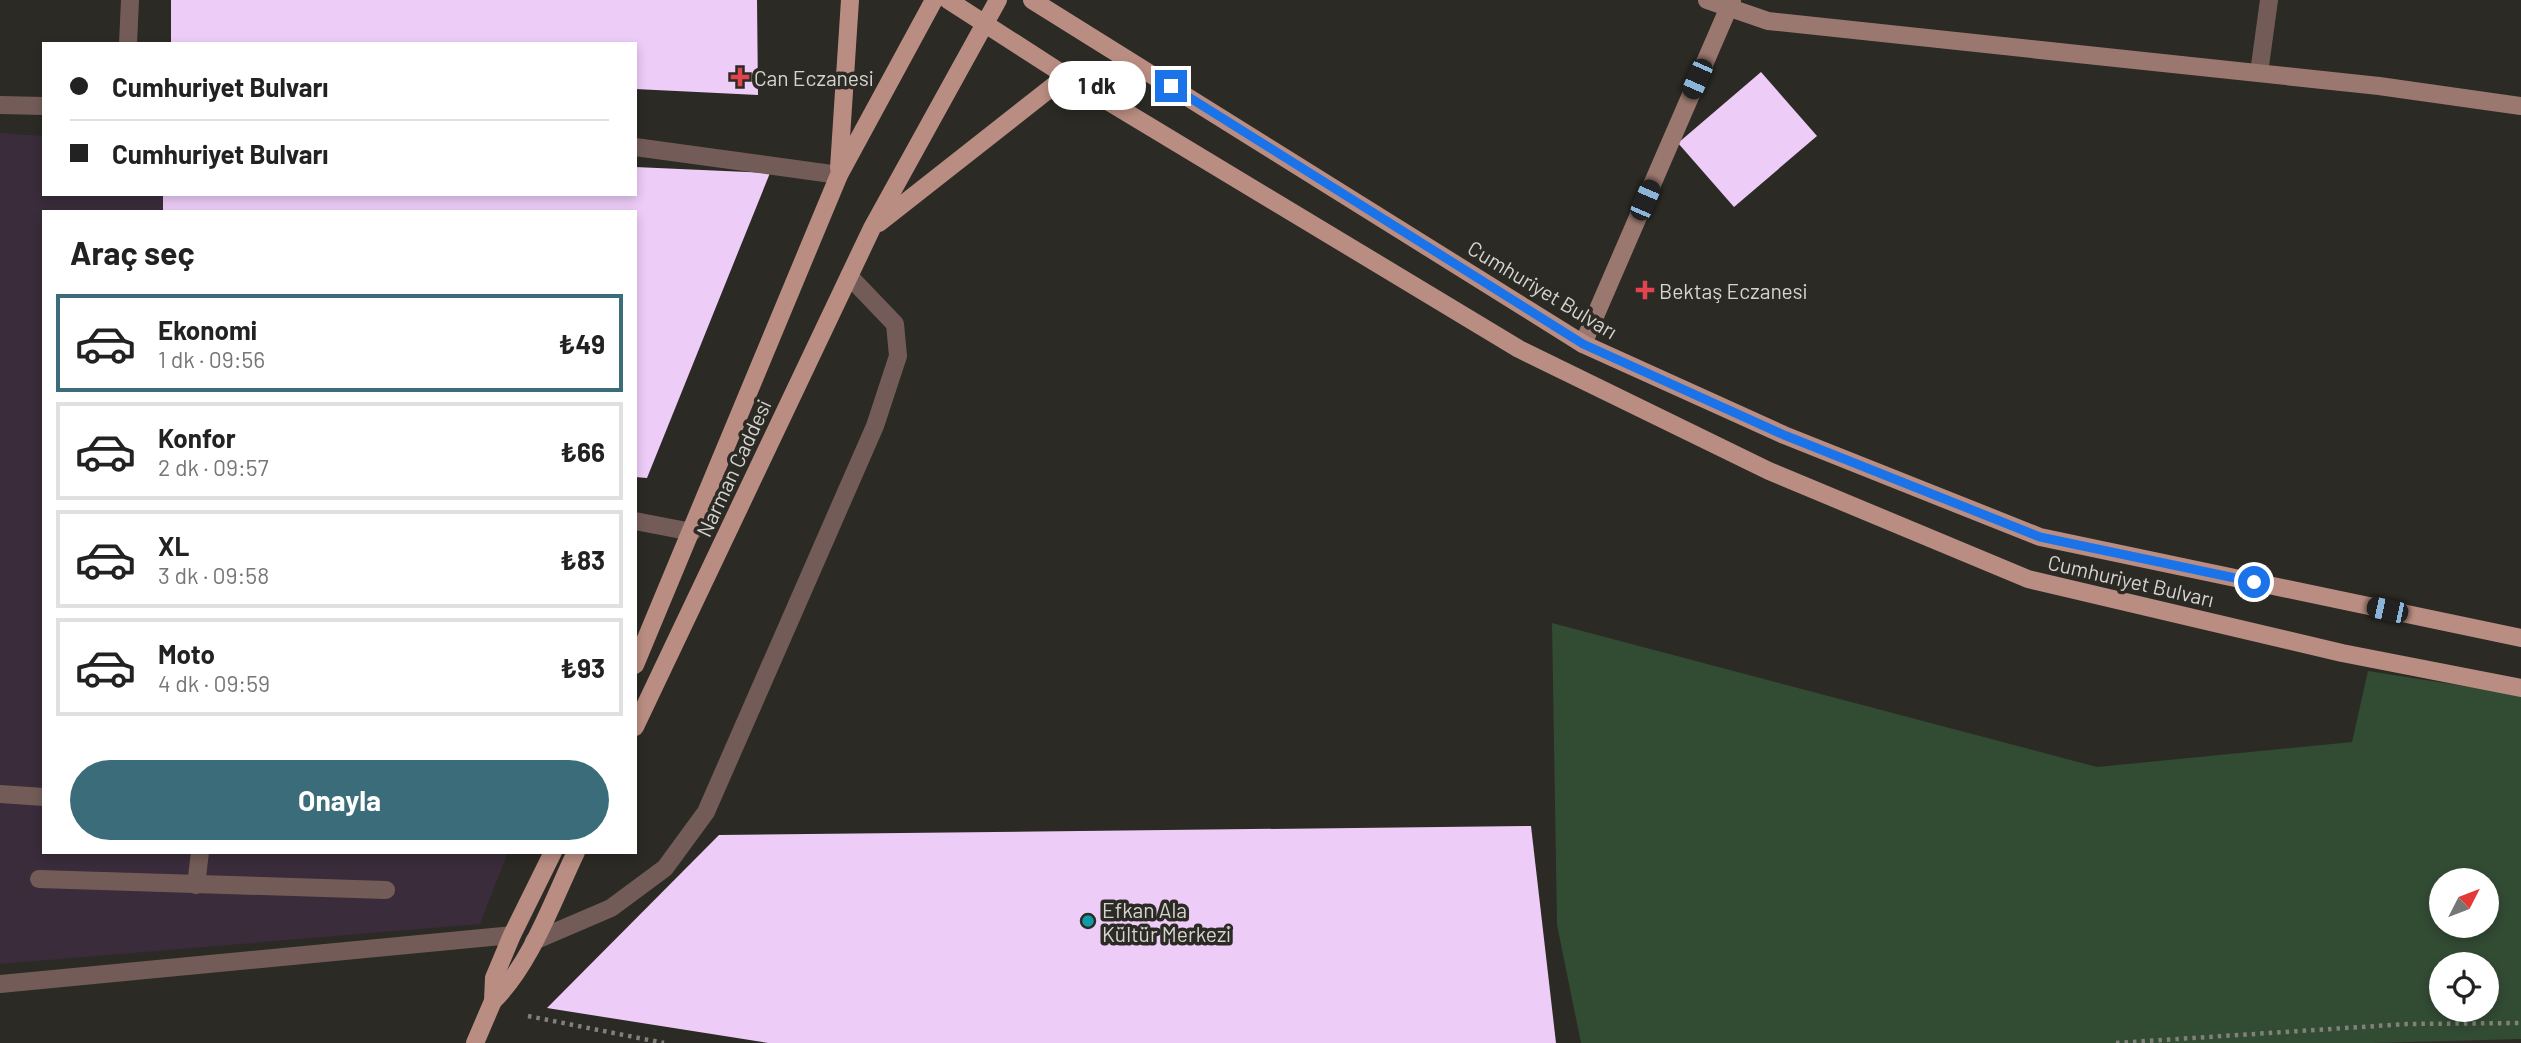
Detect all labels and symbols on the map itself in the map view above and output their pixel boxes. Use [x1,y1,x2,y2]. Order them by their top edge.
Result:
car [1679,56,1716,102]
callout: 1 dk [1048,62,1146,110]
place label: Can Eczanesi [754,65,873,90]
marker: Can Eczanesi [732,69,748,85]
route end [1155,70,1187,102]
car [1628,177,1663,223]
street label: Cumhuriyet Bulvarı [1464,235,1622,343]
place label: Bektaş Eczanesi [1659,278,1807,303]
marker: Bektaş Eczanesi [1637,282,1653,298]
street label: Narman Caddesi [690,396,776,540]
street label: Cumhuriyet Bulvarı [2045,549,2217,611]
route start [2238,566,2270,598]
car [2365,595,2410,625]
north arrow [2429,868,2499,938]
place label: Efkan Ala Kültür Merkezi [1102,897,1231,946]
marker: Efkan Ala Kültür Merkezi [1080,913,1096,929]

